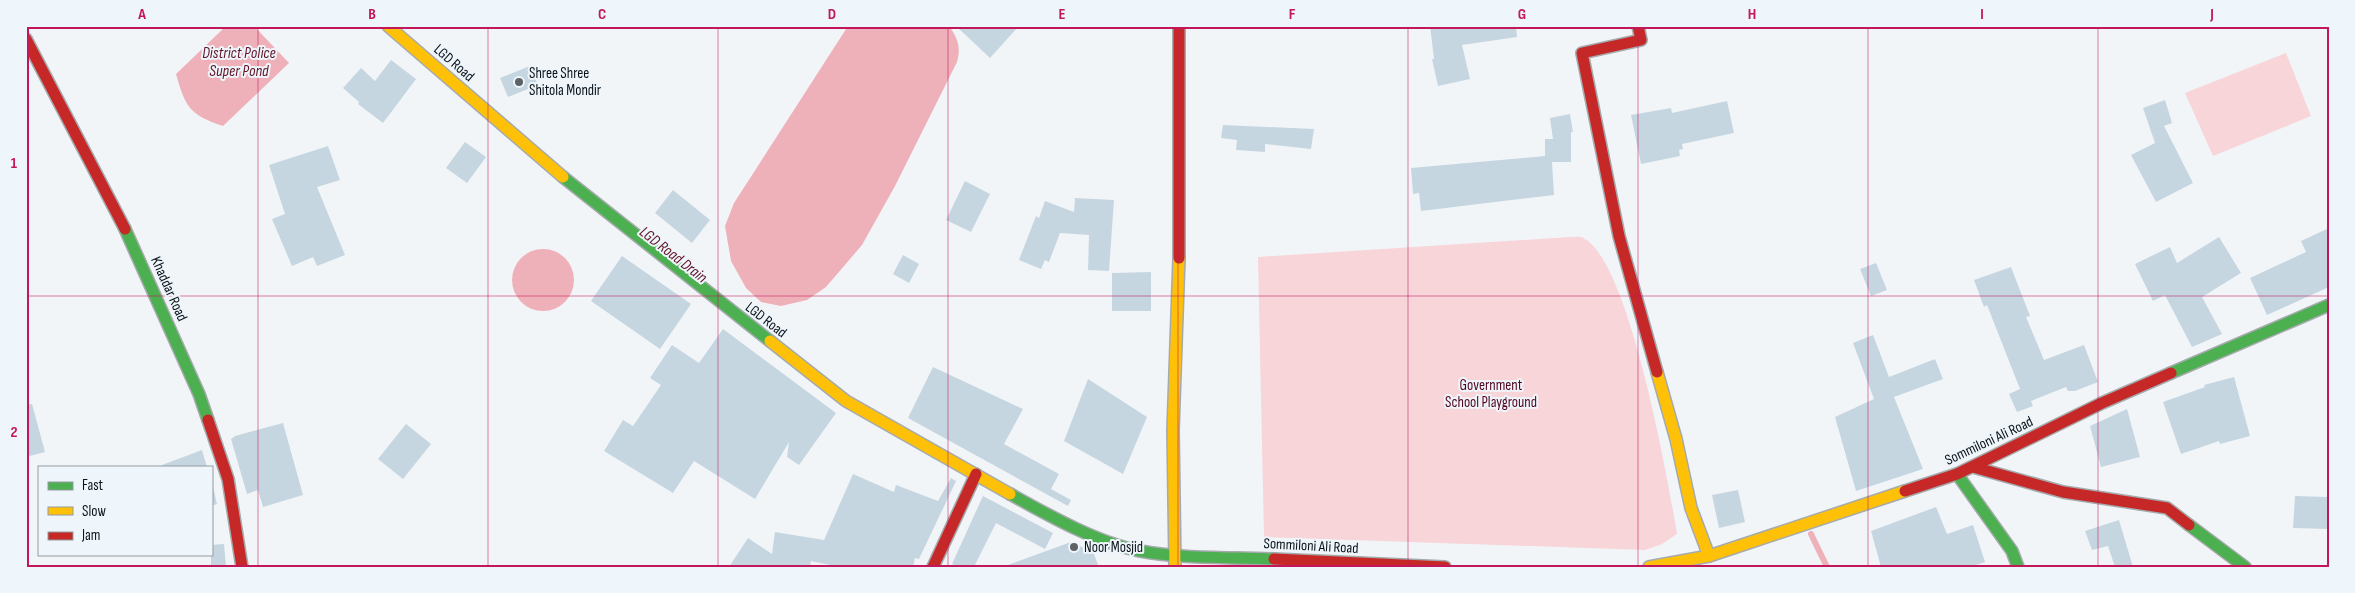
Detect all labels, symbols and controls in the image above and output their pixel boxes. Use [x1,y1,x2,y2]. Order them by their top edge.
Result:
text: A [137,5,146,24]
text: B [368,5,376,24]
text: C [598,5,606,24]
text: D [828,5,836,24]
text: E [1059,5,1066,24]
text: F [1289,5,1296,24]
text: G [1518,5,1526,24]
text: H [1748,5,1756,24]
text: I [1980,5,1984,24]
text: J [2209,5,2214,24]
street label: LGD Road [430,40,478,86]
water label: District Police Super Pond [202,44,276,81]
place label: Shree Shree Shitola Mondir [529,64,602,100]
marker: Shree Shree Shitola Mondir [513,76,525,88]
text: 1 [11,154,18,173]
water label: LGD Road Drain [635,223,711,288]
street label: Khaddar Road [146,254,192,324]
street label: LGD Road [741,298,791,342]
park label: Government School Playground [1445,376,1537,412]
street label: Sommiloni Ali Road [1942,412,2036,470]
text: 2 [10,423,18,442]
legend [38,466,212,556]
text: Fast [82,476,104,495]
text: Slow [82,502,106,521]
text: Jam [81,526,100,545]
street label: Sommiloni Ali Road [1263,534,1359,558]
place label: Noor Mosjid [1084,538,1143,557]
marker: Noor Mosjid [1068,541,1080,553]

